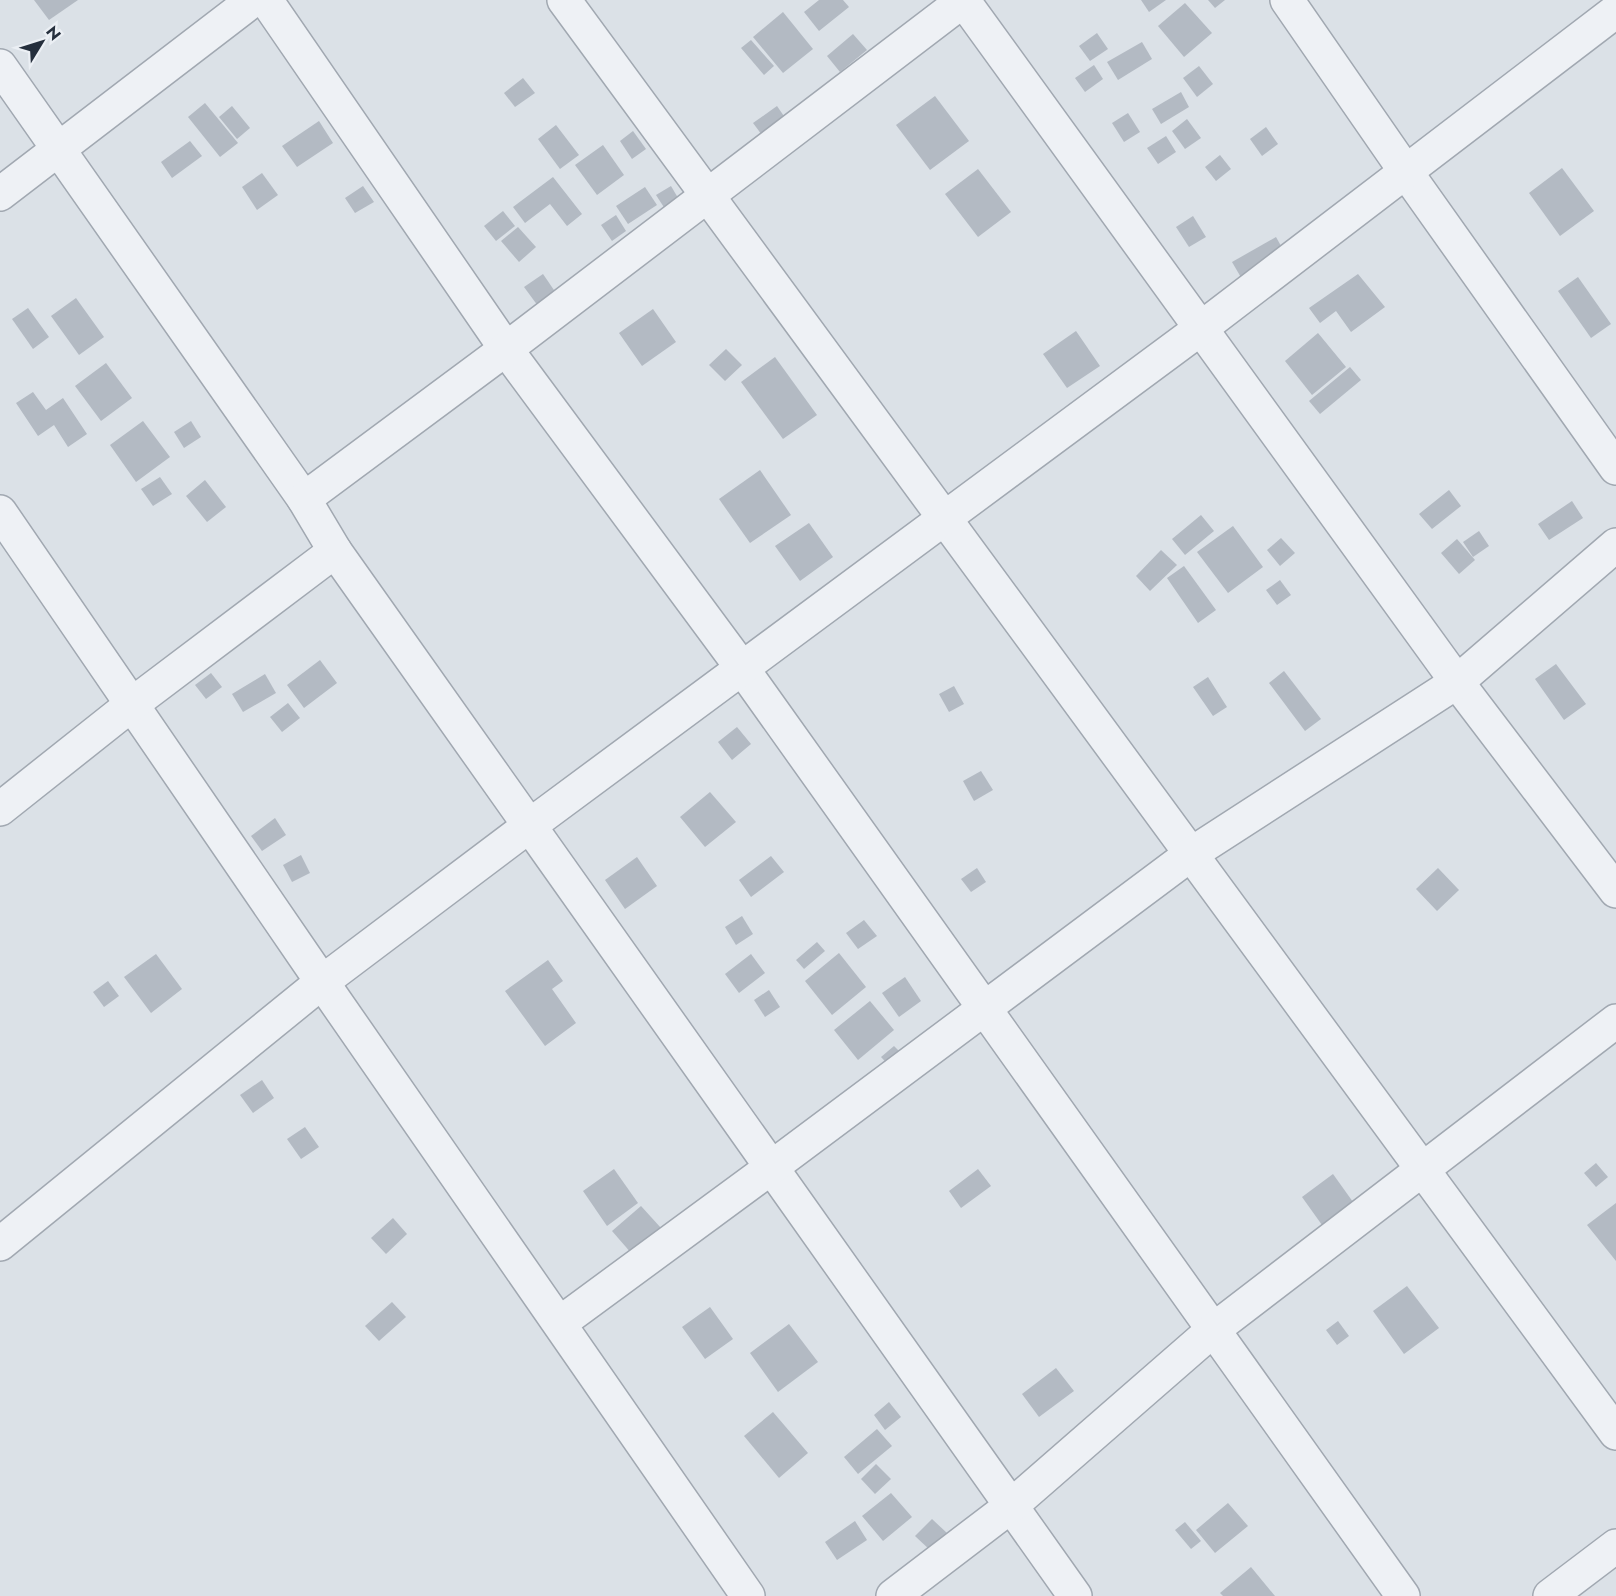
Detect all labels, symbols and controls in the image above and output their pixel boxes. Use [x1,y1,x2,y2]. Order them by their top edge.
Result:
north arrow [12,12,72,72]
text: N [40,21,66,45]

